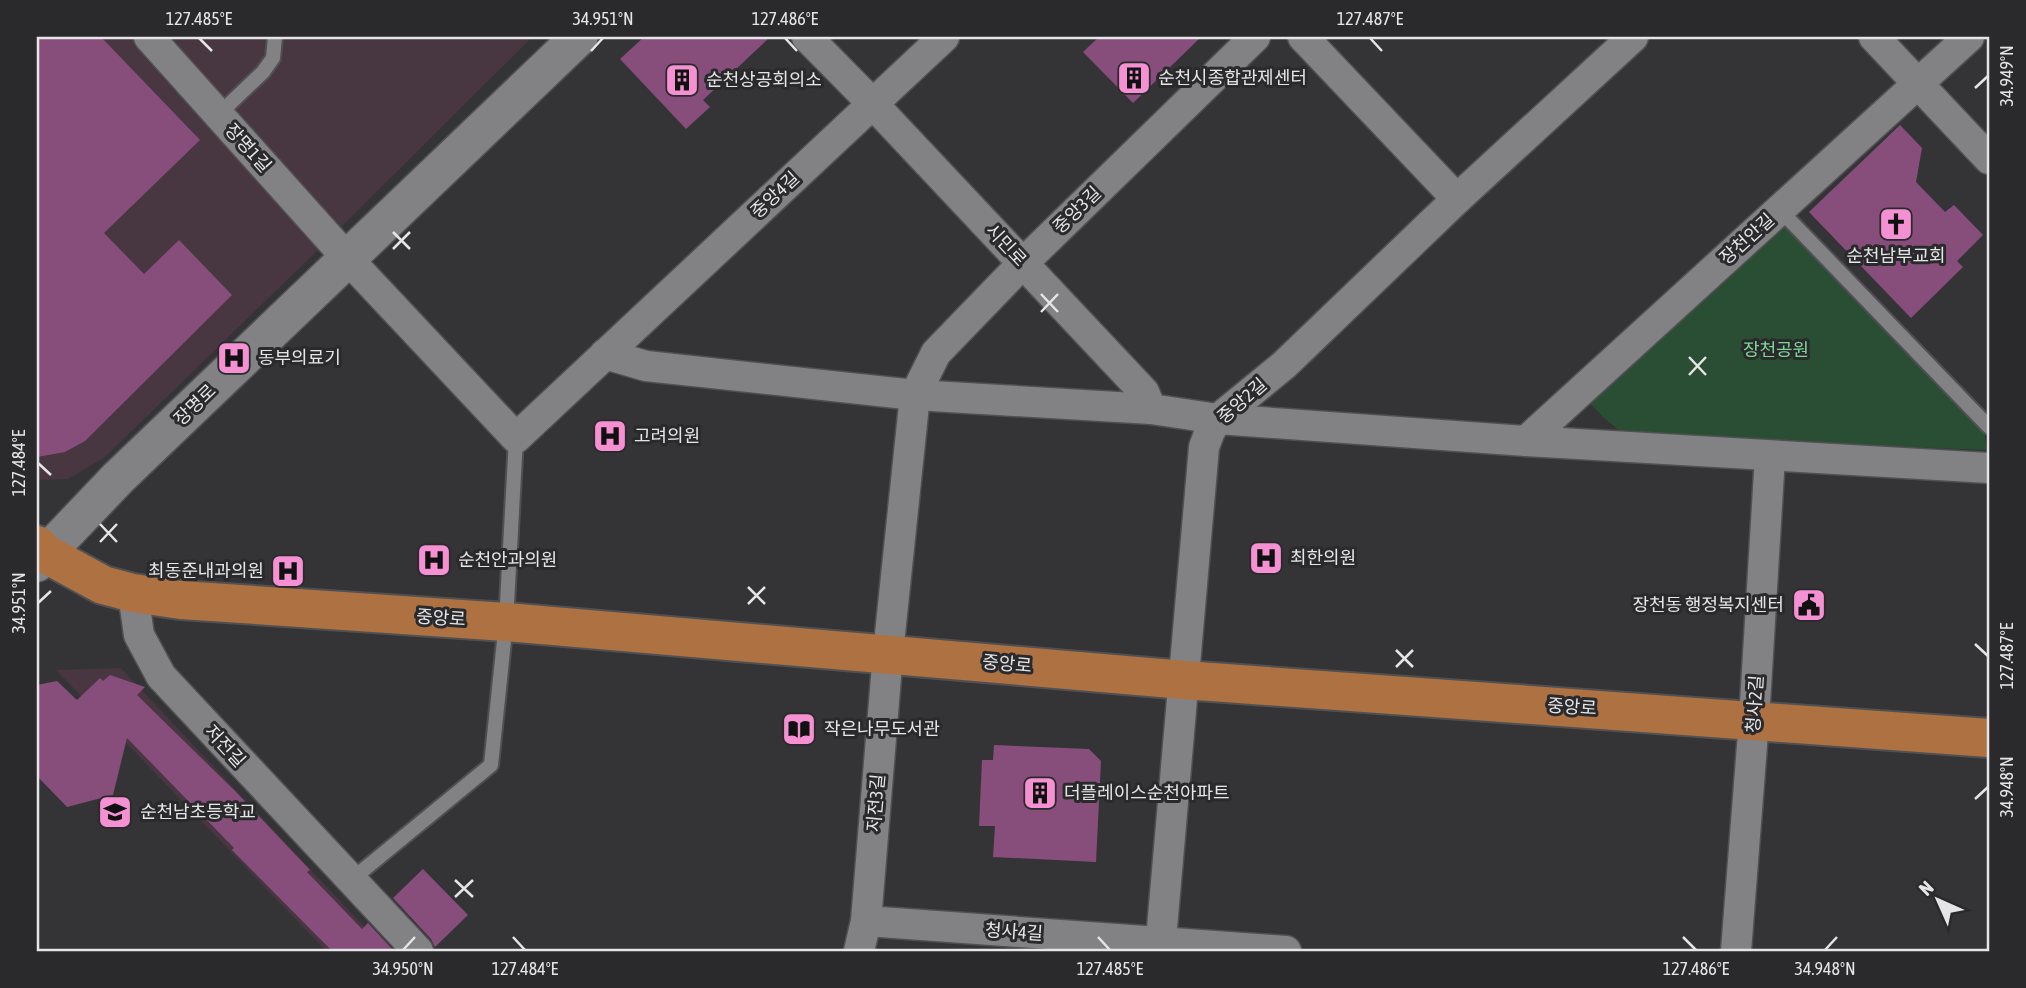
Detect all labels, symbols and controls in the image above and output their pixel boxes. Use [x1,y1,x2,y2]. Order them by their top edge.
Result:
text: 127.485°E [166,8,233,29]
text: 34.951°N [572,8,634,29]
text: 127.486°E [752,8,819,29]
text: 127.487°E [1337,8,1404,29]
text: 34.949°N [1996,45,2017,107]
building icon: 순천시종합관제센터 [1115,59,1153,97]
building icon: 순천상공회의소 [663,61,701,99]
place label: 순천시종합관제센터 [1158,67,1307,88]
place label: 순천상공회의소 [706,69,822,90]
street label: 장명1길 [221,119,276,176]
street label: 중앙4길 [746,167,803,222]
street label: 중앙3길 [1048,182,1105,237]
church icon: 순천남부교회 [1877,205,1915,243]
street label: 장천안길 [1715,209,1778,269]
street label: 시민로 [982,219,1031,270]
place label: 순천남부교회 [1846,245,1946,266]
hospital icon: 동부의료기 [215,339,253,377]
park label: 장천공원 [1743,339,1809,360]
place label: 동부의료기 [258,347,341,368]
street label: 중앙2길 [1213,374,1271,428]
street label: 장명로 [169,380,220,429]
hospital icon: 고려의원 [591,417,629,455]
place label: 고려의원 [634,425,700,446]
text: 127.484°E [8,429,29,496]
hospital icon: 최한의원 [1247,539,1285,577]
hospital icon: 순천안과의원 [415,541,453,579]
place label: 최한의원 [1290,547,1356,568]
place label: 순천안과의원 [458,549,557,570]
hospital icon: 최동준내과의원 [269,552,307,590]
place label: 최동준내과의원 [148,560,264,581]
text: 34.951°N [8,572,29,634]
public building icon: 장천동 행정복지센터 [1790,586,1828,624]
place label: 장천동 행정복지센터 [1632,594,1784,615]
street label: 중앙로 [416,605,467,630]
text: 127.487°E [1996,622,2017,689]
street label: 중앙로 [981,651,1033,676]
street label: 청사2길 [1742,674,1767,734]
street label: 중앙로 [1547,694,1598,719]
library icon: 작은나무도서관 [780,710,818,748]
place label: 작은나무도서관 [824,718,940,739]
street label: 저전길 [201,720,250,771]
text: 34.948°N [1996,756,2017,818]
street label: 저전3길 [863,773,888,833]
building icon: 더플레이스순천아파트 [1021,774,1059,812]
place label: 더플레이스순천아파트 [1064,782,1230,803]
school or university icon: 순천남초등학교 [96,793,134,831]
place label: 순천남초등학교 [140,801,256,822]
north arrow [1904,866,1974,936]
text: N [1914,876,1938,900]
street label: 청사4길 [984,919,1044,944]
text: 34.950°N [372,958,434,979]
text: 127.484°E [492,958,559,979]
text: 127.485°E [1077,958,1144,979]
text: 127.486°E [1663,958,1730,979]
text: 34.948°N [1794,958,1856,979]

